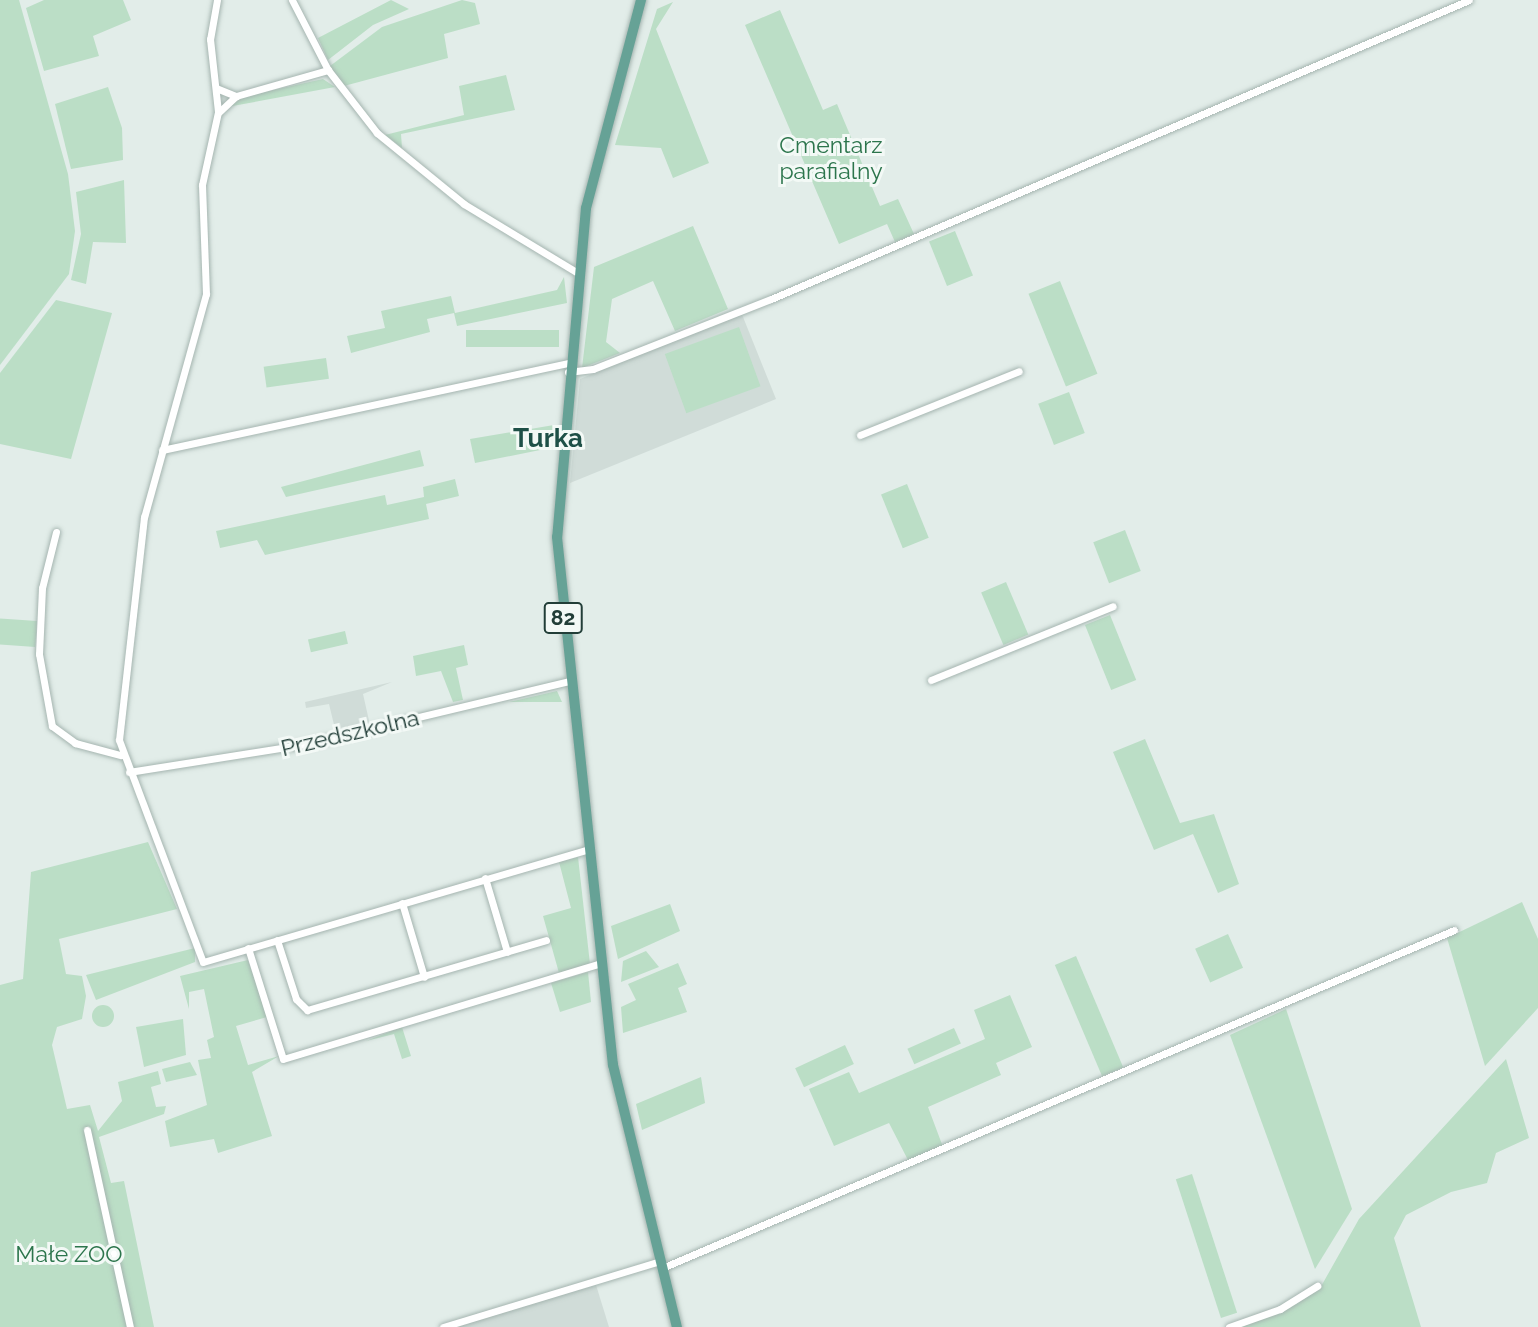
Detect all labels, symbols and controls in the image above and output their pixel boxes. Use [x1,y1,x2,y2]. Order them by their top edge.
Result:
park label: Cmentarz parafialny [779,131,883,185]
district label: Turka [513,423,583,455]
road number: 82 [542,600,584,636]
street label: Przedszkolna [278,704,422,762]
park label: Małe ZOO [15,1240,123,1268]

